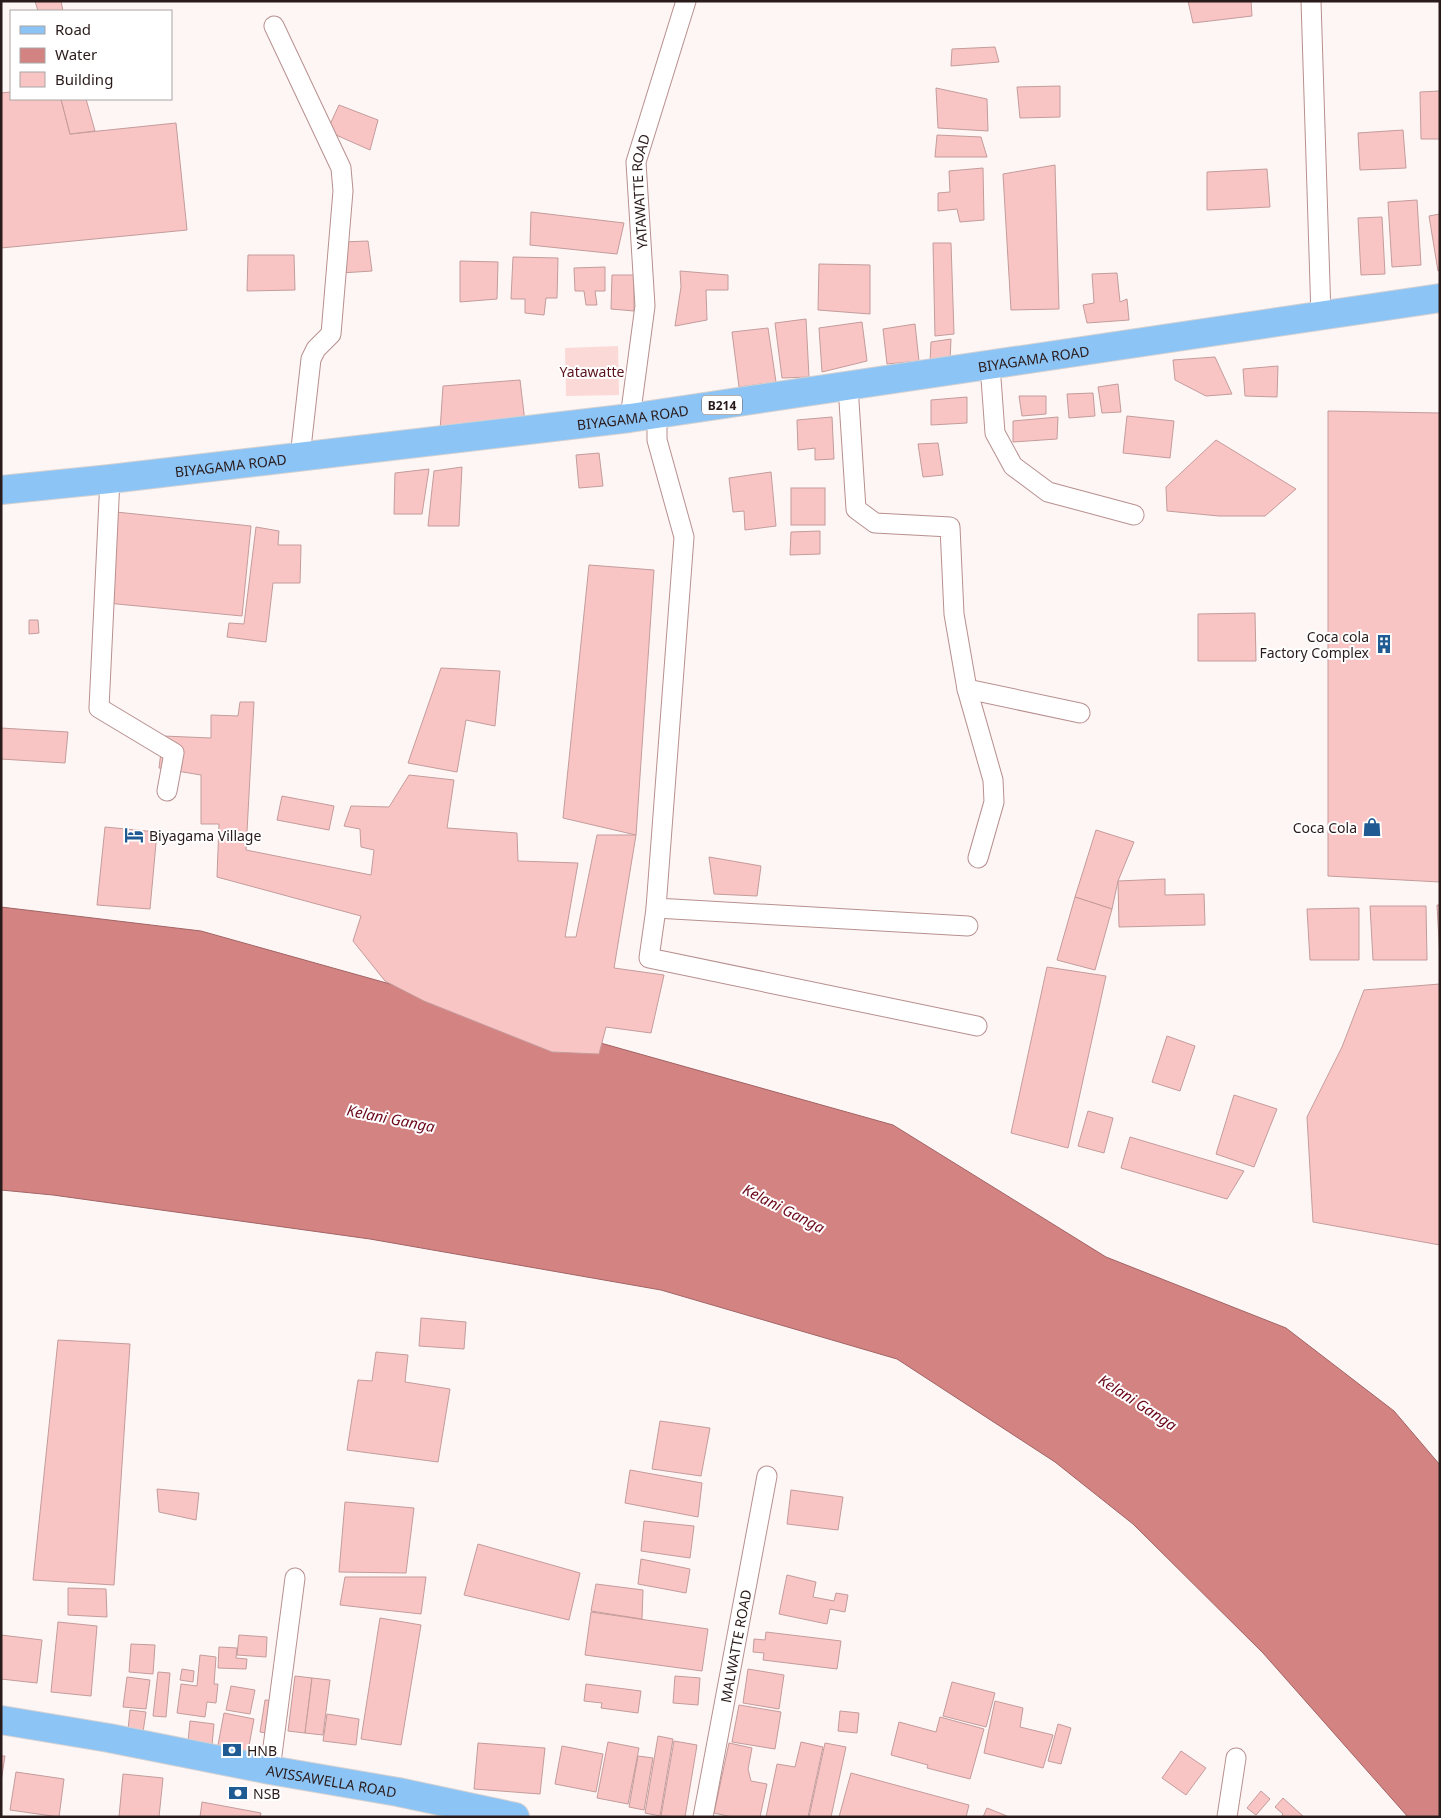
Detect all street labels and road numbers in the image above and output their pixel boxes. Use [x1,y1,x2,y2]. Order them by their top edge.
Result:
street label: YATAWATTE ROAD [627,131,654,250]
street label: BIYAGAMA ROAD [976,341,1091,376]
road number: B214 [702,396,742,414]
street label: BIYAGAMA ROAD [576,400,690,434]
street label: BIYAGAMA ROAD [174,449,288,481]
street label: MALWATTE ROAD [715,1588,755,1704]
street label: AVISSAWELLA ROAD [265,1760,398,1801]

